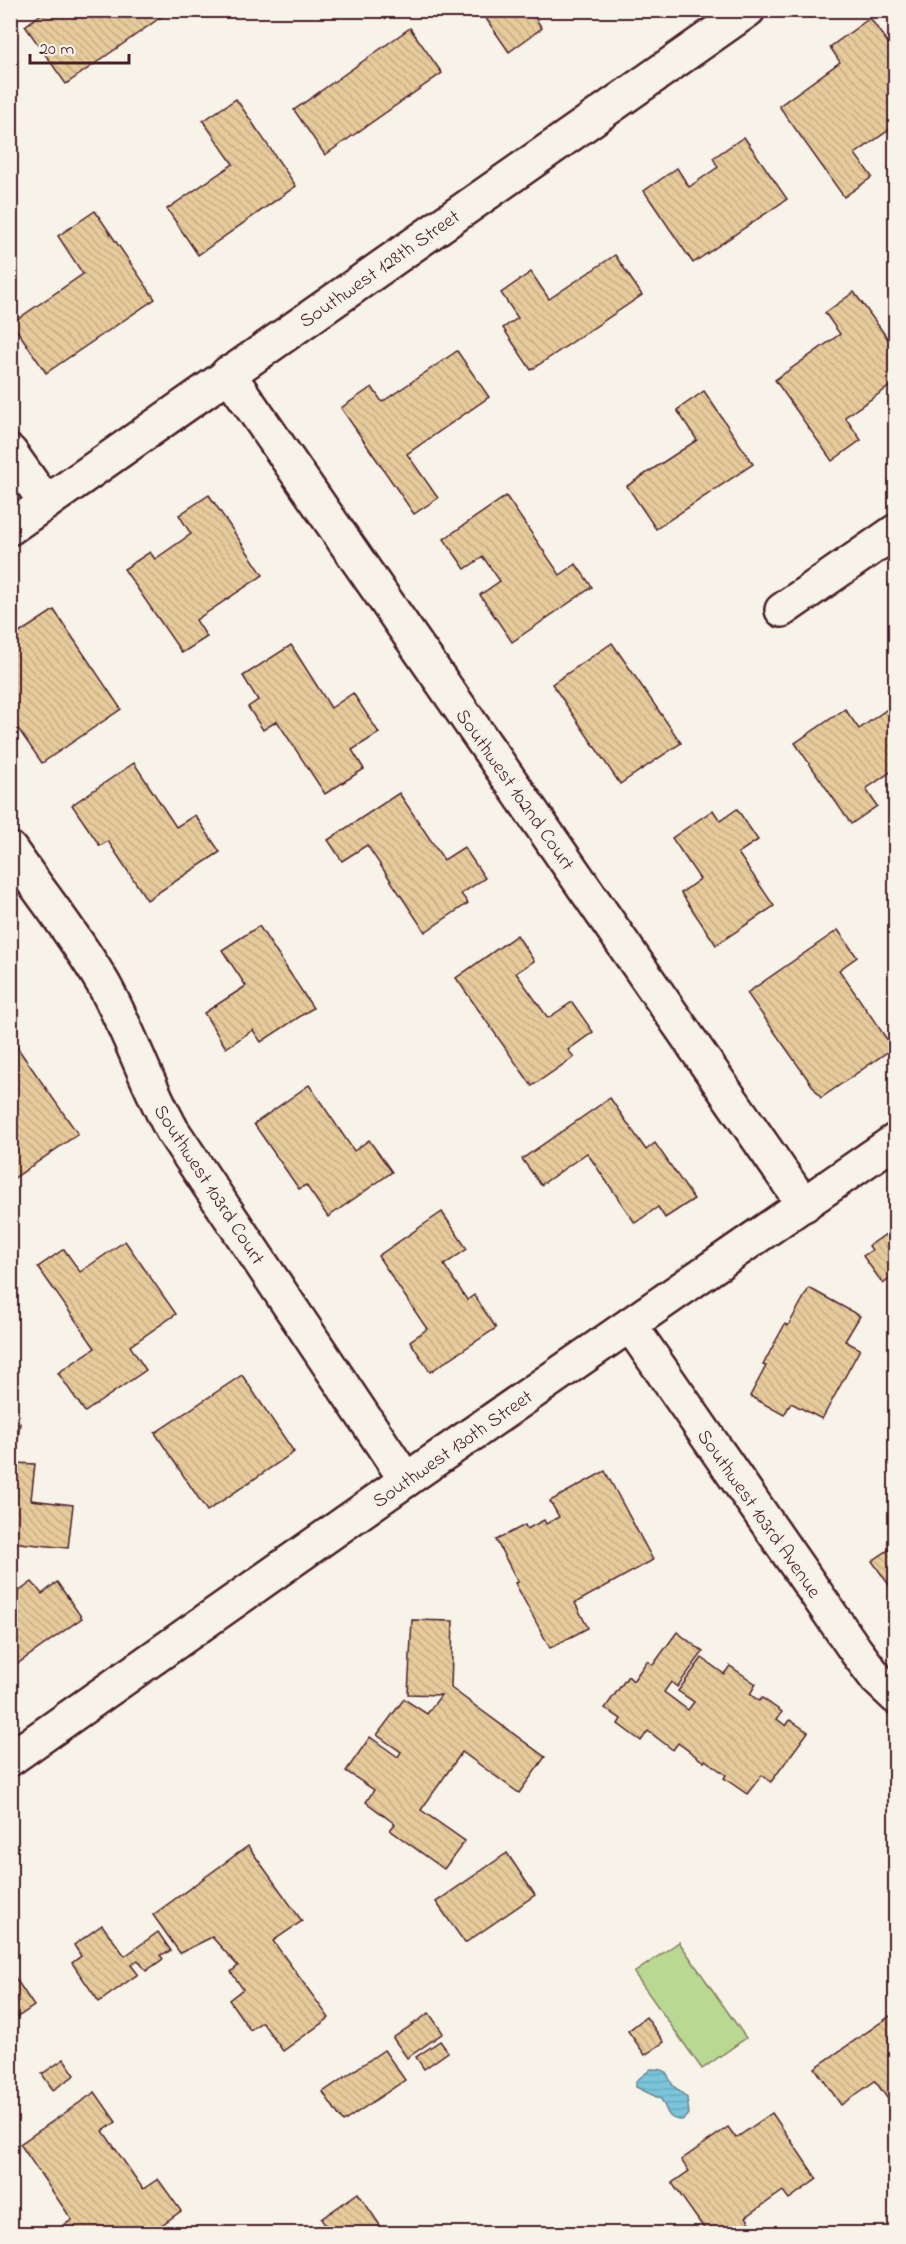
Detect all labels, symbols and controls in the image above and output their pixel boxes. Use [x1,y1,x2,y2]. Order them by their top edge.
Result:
scale bar [30,27,129,65]
text: 20 m [39,37,74,63]
street label: Southwest 128th Street [294,203,467,336]
street label: Southwest 102nd Court [447,704,581,877]
street label: Southwest 103rd Court [145,1099,271,1272]
street label: Southwest 130th Street [367,1384,540,1516]
street label: Southwest 103rd Avenue [689,1424,827,1605]

